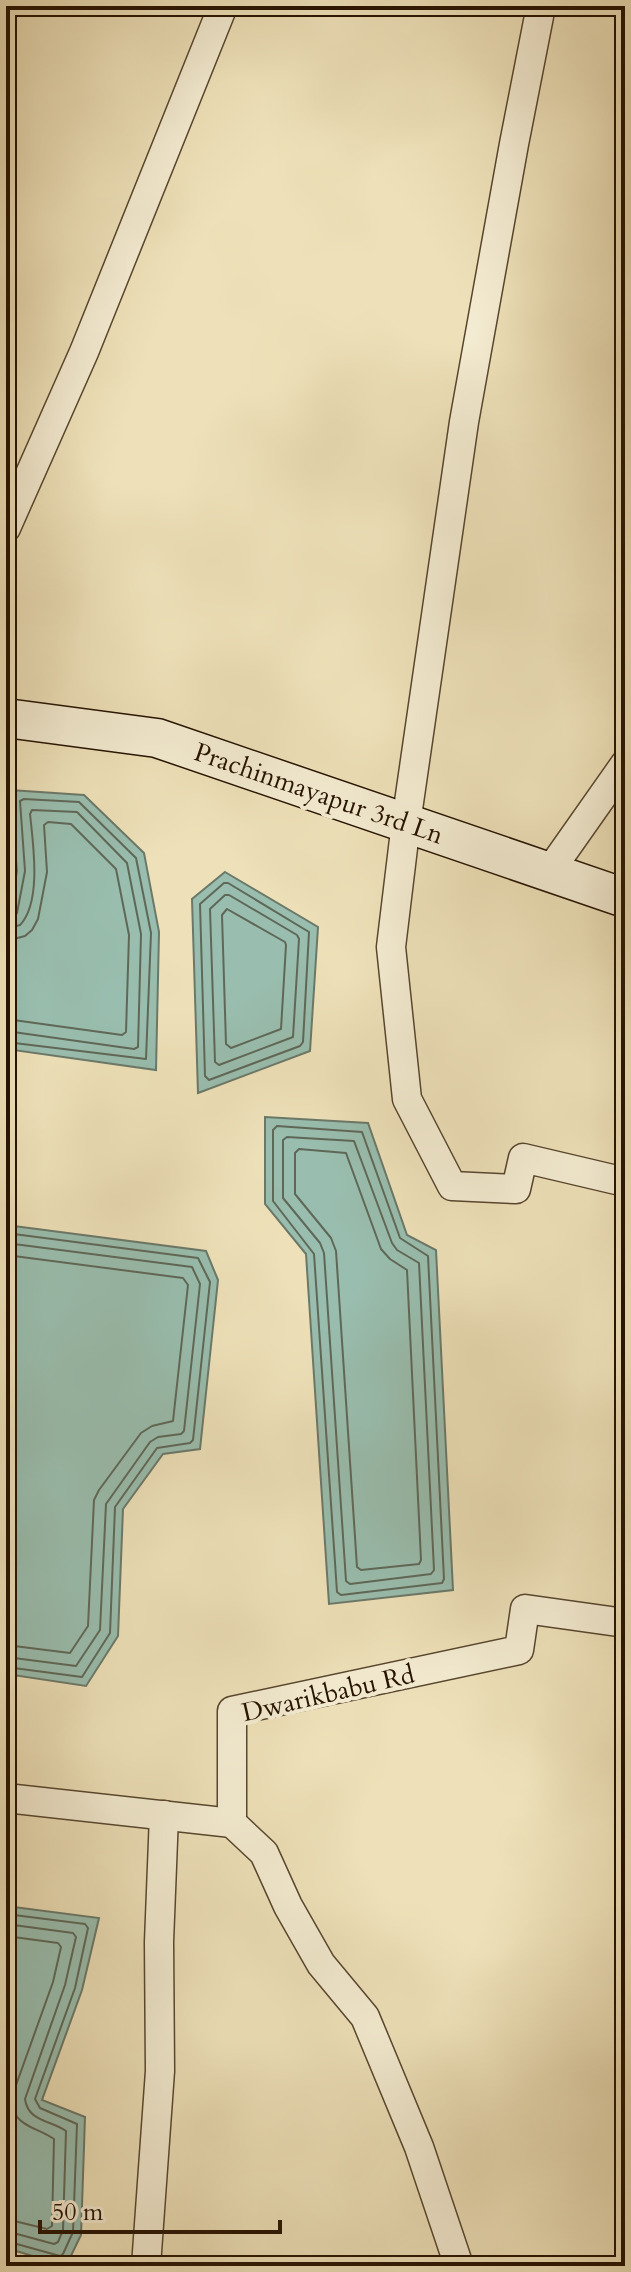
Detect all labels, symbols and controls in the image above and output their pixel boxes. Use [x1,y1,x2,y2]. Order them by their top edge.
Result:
street label: Prachinmayapur 3rd Ln [190,734,448,853]
street label: Dwarikbabu Rd [238,1657,418,1730]
scale bar [40,2184,280,2234]
text: 50 m [52,2196,104,2229]

